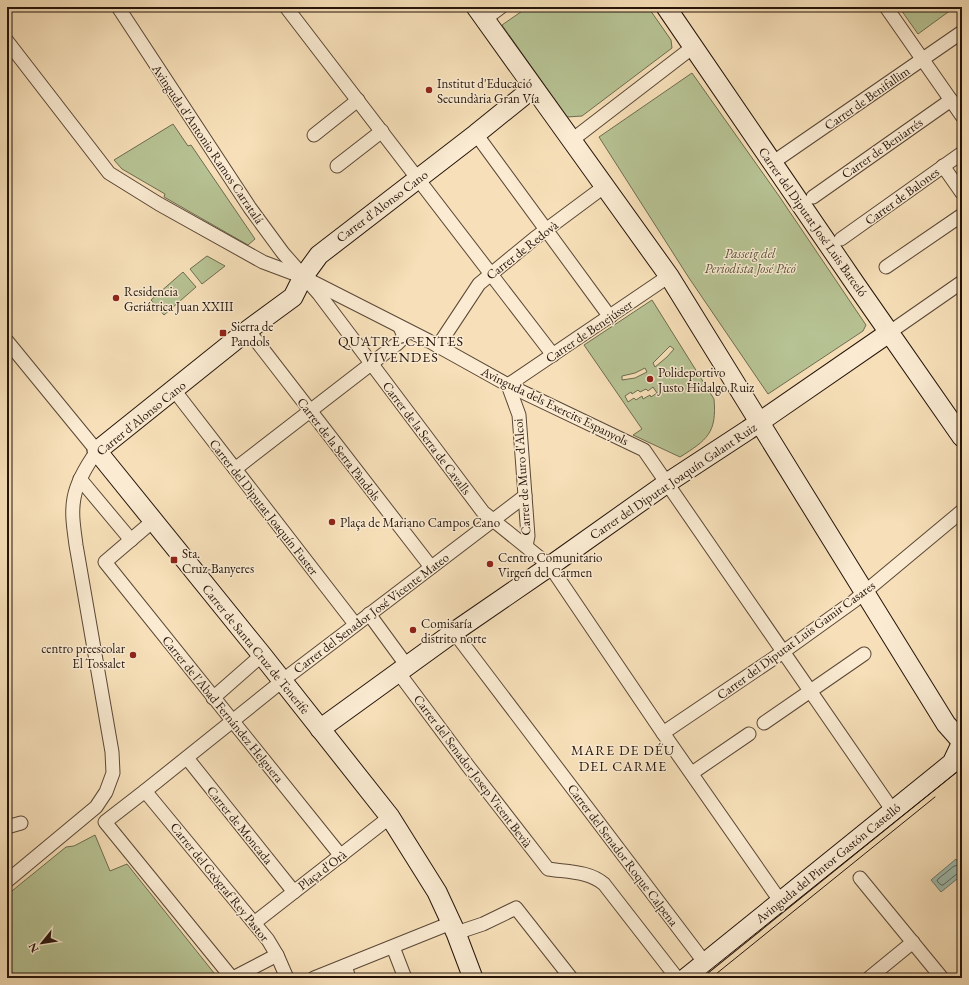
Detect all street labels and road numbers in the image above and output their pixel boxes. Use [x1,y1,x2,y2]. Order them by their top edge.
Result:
street label: Avinguda d'Antonio Ramos Carratalá [148,60,268,228]
street label: Carrer de Benifallim [821,62,913,134]
street label: Carrer de Beniarrés [838,114,926,182]
street label: Carrer del Diputat José Luis Barceló [755,144,871,300]
street label: Carrer de Balones [861,163,943,229]
street label: Carrer d'Alonso Cano [333,166,431,246]
street label: Carrer de Redovà [482,216,562,284]
street label: Carrer de Benejússer [542,295,636,366]
street label: Avinguda dels Exercits Espanyols [478,362,632,449]
street label: Carrer d'Alonso Cano [93,377,189,459]
street label: Carrer de la Serra de Cavalls [379,378,475,498]
street label: Carrer de la Serra Pàndols [293,394,385,504]
street label: Carrer de Muro d'Alcoi [509,418,535,536]
street label: Carrer del Diputat Joaquín Galant Ruiz [586,419,760,543]
street label: Carrer del Diputat Joaquín Fuster [205,435,323,579]
street label: Carrer del Senador José Vicente Mateo [290,549,452,677]
street label: Carrer del Diputat Luis Gamir Casares [713,577,879,703]
street label: Carrer de Santa Cruz de Tenerife [198,581,314,717]
street label: Carrer de l'Abad Fernández Helguera [158,632,288,787]
street label: Carrer del Senador Josep Vicent Bevià [410,691,537,851]
street label: Carrer del Senador Roque Calpena [564,780,683,930]
street label: Carrer de Moncada [203,782,277,868]
street label: Avinguda del Pintor Gastón Castelló [751,799,904,928]
street label: Carrer del Geògraf Rey Pastor [167,819,274,946]
street label: Plaça d'Orà [294,846,351,894]

